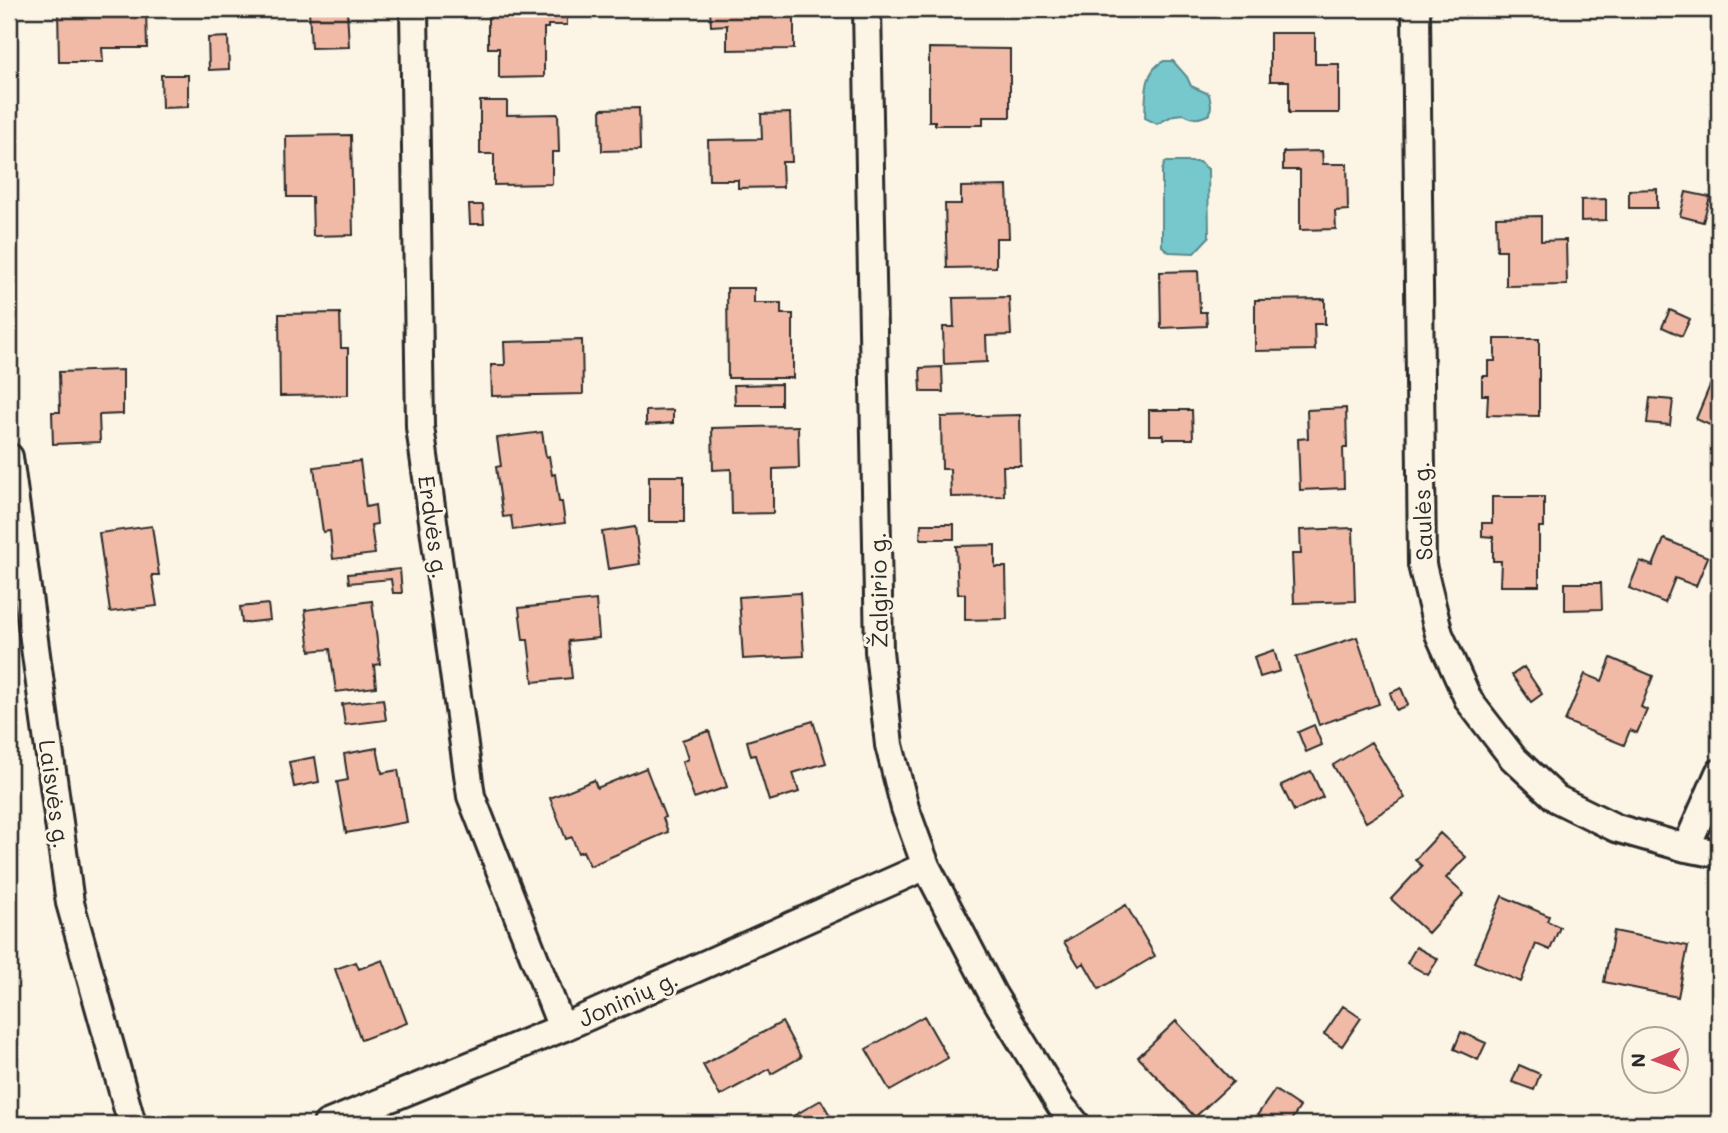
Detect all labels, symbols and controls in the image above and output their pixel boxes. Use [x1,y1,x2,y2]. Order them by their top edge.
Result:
street label: Saulės g. [1405,461,1439,561]
street label: Erdvės g. [412,473,456,581]
street label: Žalgirio g. [862,532,894,648]
street label: Laisvės g. [33,738,77,850]
street label: Joninių g. [574,963,682,1033]
north arrow [1620,1024,1690,1094]
text: N [1625,1053,1650,1068]

